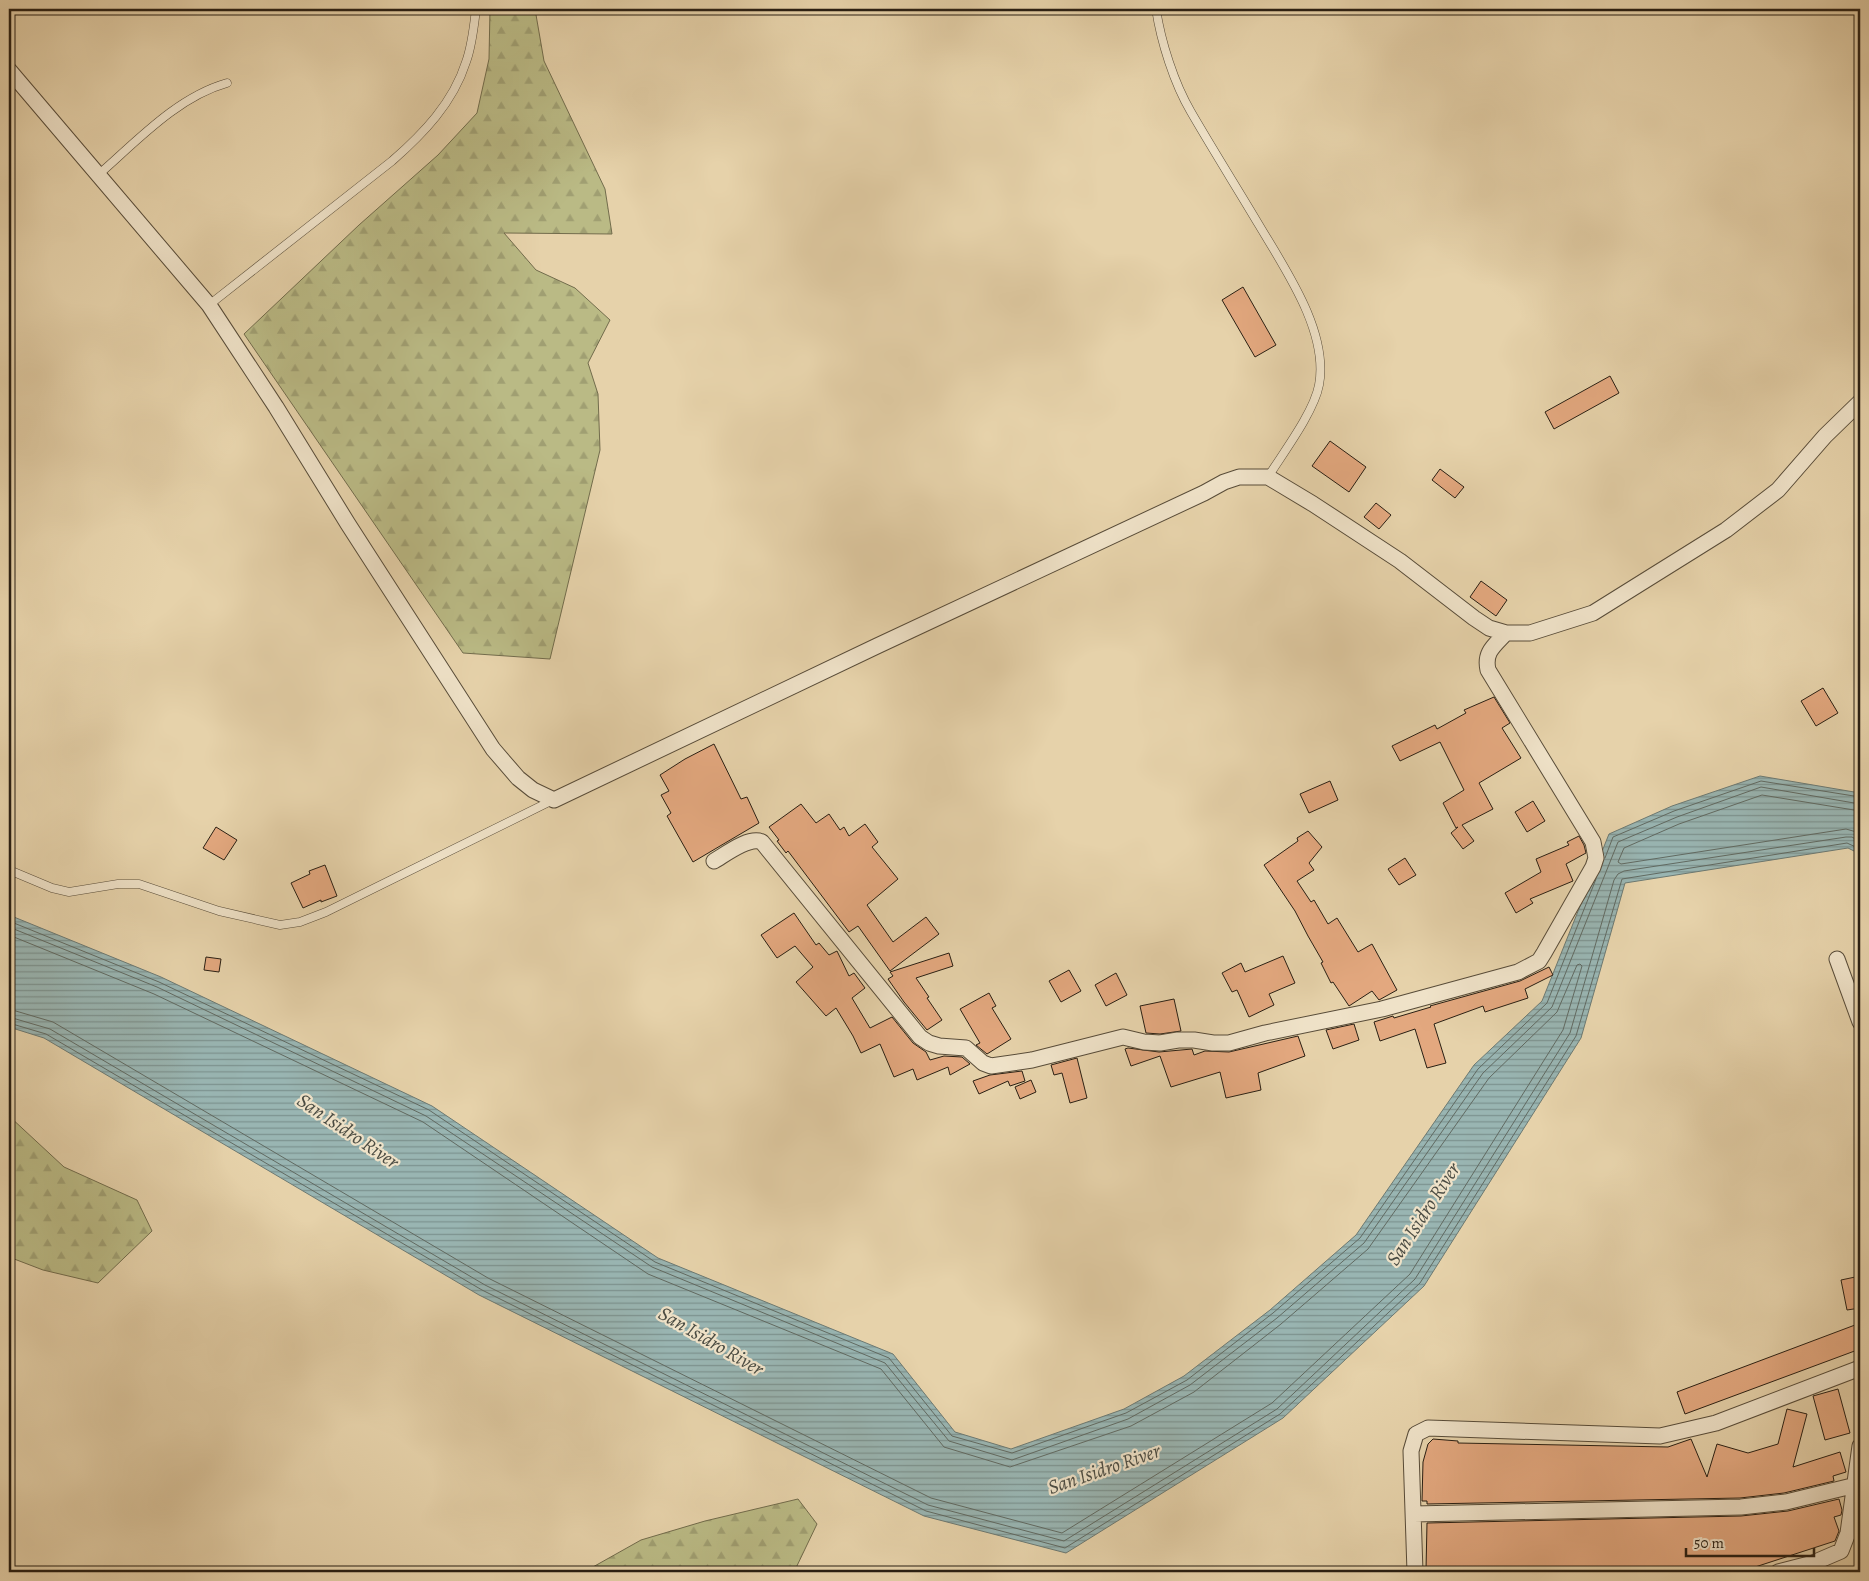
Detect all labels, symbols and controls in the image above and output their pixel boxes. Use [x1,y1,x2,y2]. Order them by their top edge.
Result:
water label: San Isidro River [292,1087,405,1176]
water label: San Isidro River [1380,1157,1467,1271]
water label: San Isidro River [653,1300,769,1383]
water label: San Isidro River [1044,1437,1165,1501]
scale bar [1686,1526,1814,1558]
text: 50 m [1694,1533,1724,1553]

